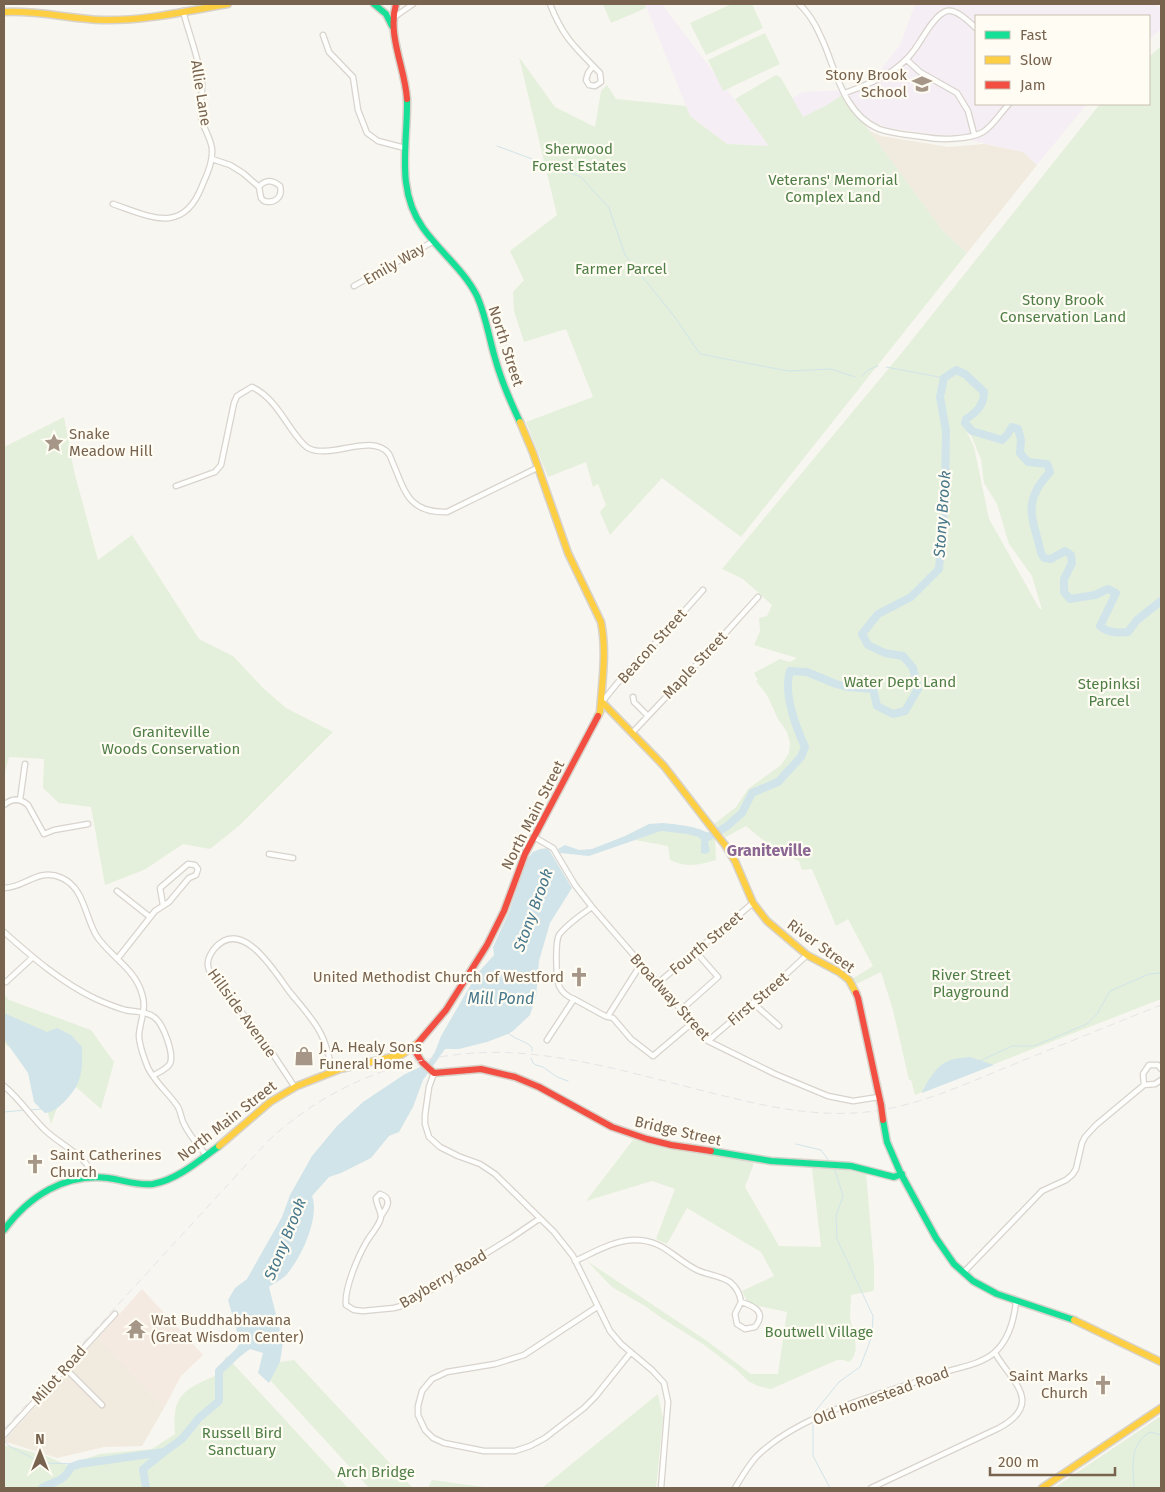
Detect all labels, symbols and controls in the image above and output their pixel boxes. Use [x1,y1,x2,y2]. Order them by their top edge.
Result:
legend [975,15,1150,105]
text: Fast [1020,26,1047,44]
text: Slow [1020,51,1052,69]
street label: Allie Lane [187,59,215,127]
place label: Stony Brook School [825,66,908,101]
school or university icon: Stony Brook School [911,73,933,95]
text: Jam [1020,76,1046,94]
park label: Sherwood Forest Estates [532,140,626,175]
park label: Veterans' Memorial Complex Land [768,171,898,206]
street label: Emily Way [360,239,428,289]
park label: Farmer Parcel [575,260,668,278]
park label: Stony Brook Conservation Land [1000,291,1126,326]
street label: North Street [485,303,528,389]
place label: Snake Meadow Hill [69,425,153,460]
place icon: Snake Meadow Hill [43,432,65,454]
water label: Stony Brook [929,470,955,559]
street label: Beacon Street [614,604,691,687]
street label: Maple Street [659,627,731,703]
park label: Water Dept Land [844,673,956,691]
park label: Stepinksi Parcel [1078,675,1140,710]
park label: Graniteville Woods Conservation [102,723,240,758]
street label: North Main Street [498,757,569,873]
district label: Graniteville [727,841,811,860]
water label: Stony Brook [509,866,557,955]
street label: Fourth Street [666,907,746,978]
street label: River Street [784,915,859,977]
street label: Broadway Street [626,950,714,1045]
street label: Hillside Avenue [204,965,280,1061]
church icon: United Methodist Church of Westford [568,966,590,988]
park label: River Street Playground [931,966,1011,1001]
place label: United Methodist Church of Westford [313,968,564,986]
street label: First Street [724,968,792,1030]
water label: Mill Pond [468,989,534,1008]
place label: J. A. Healy Sons Funeral Home [319,1038,422,1073]
shop icon: J. A. Healy Sons Funeral Home [293,1045,315,1067]
street label: North Main Street [174,1076,280,1165]
street label: Bridge Street [633,1112,724,1150]
place label: Saint Catherines Church [50,1146,162,1181]
church icon: Saint Catherines Church [24,1153,46,1175]
water label: Stony Brook [260,1195,310,1284]
street label: Bayberry Road [396,1246,490,1312]
place label: Wat Buddhabhavana (Great Wisdom Center) [151,1311,304,1346]
temple icon: Wat Buddhabhavana (Great Wisdom Center) [125,1318,147,1340]
park label: Boutwell Village [765,1323,873,1341]
street label: Milot Road [28,1342,90,1408]
street label: Old Homestead Road [810,1363,952,1429]
place label: Saint Marks Church [1009,1367,1088,1402]
church icon: Saint Marks Church [1092,1374,1114,1396]
park label: Russell Bird Sanctuary [202,1424,282,1459]
north arrow [15,1427,65,1477]
text: N [35,1431,45,1448]
scale bar [990,1444,1115,1476]
text: 200 m [998,1453,1039,1471]
park label: Arch Bridge [337,1463,415,1481]

